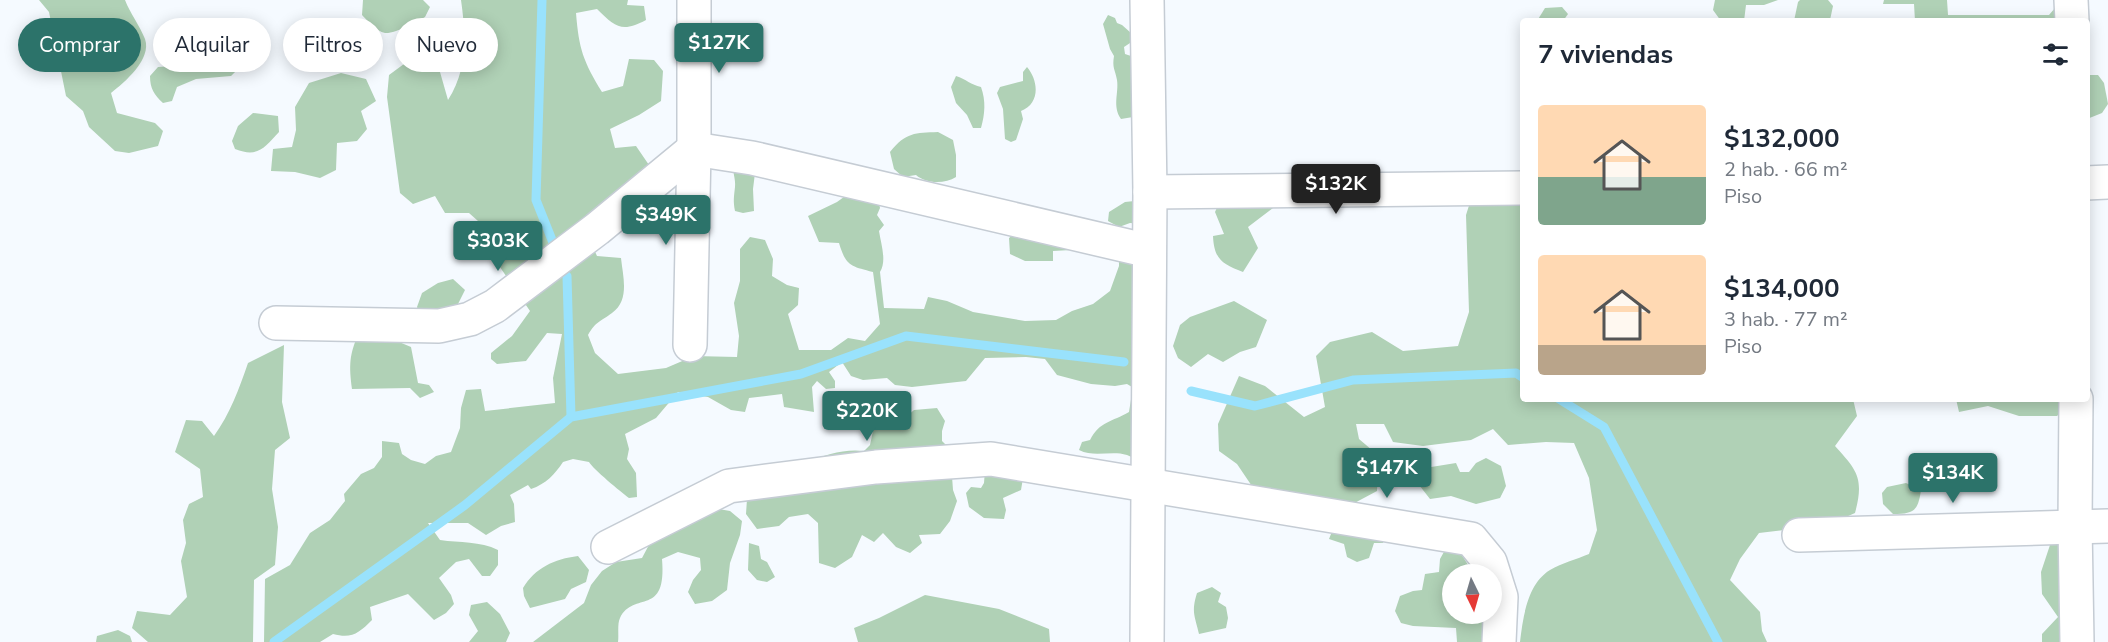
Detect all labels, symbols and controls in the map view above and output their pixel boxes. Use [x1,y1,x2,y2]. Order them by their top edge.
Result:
chip: Comprar [18,18,141,72]
chip: Alquilar [153,18,271,72]
chip: Filtros [283,18,383,72]
chip: Nuevo [395,18,498,72]
pin: $127K [677,23,761,74]
text: $127K [688,29,750,56]
text: 7 viviendas [1538,37,1673,72]
icon: filters [2039,38,2072,71]
text: $132,000 [1724,121,1840,156]
icon: home [1586,129,1658,201]
text: 2 hab. · 66 m² [1724,156,1848,183]
pin: $132K [1294,164,1378,215]
text: $132K [1305,170,1367,197]
text: Piso [1724,183,1762,210]
pin: $349K [624,195,708,246]
text: $349K [635,201,697,228]
pin: $303K [456,221,540,272]
text: $303K [467,227,529,254]
text: $134,000 [1724,271,1840,306]
icon: home [1586,279,1658,351]
text: 3 hab. · 77 m² [1724,306,1848,333]
text: Piso [1724,333,1762,360]
pin: $220K [825,391,909,442]
text: $220K [836,397,898,424]
pin: $147K [1345,448,1429,499]
pin: $134K [1911,453,1995,504]
text: $147K [1356,454,1418,481]
text: $134K [1922,459,1984,486]
north arrow [1442,564,1502,624]
map controls [1442,564,1502,624]

